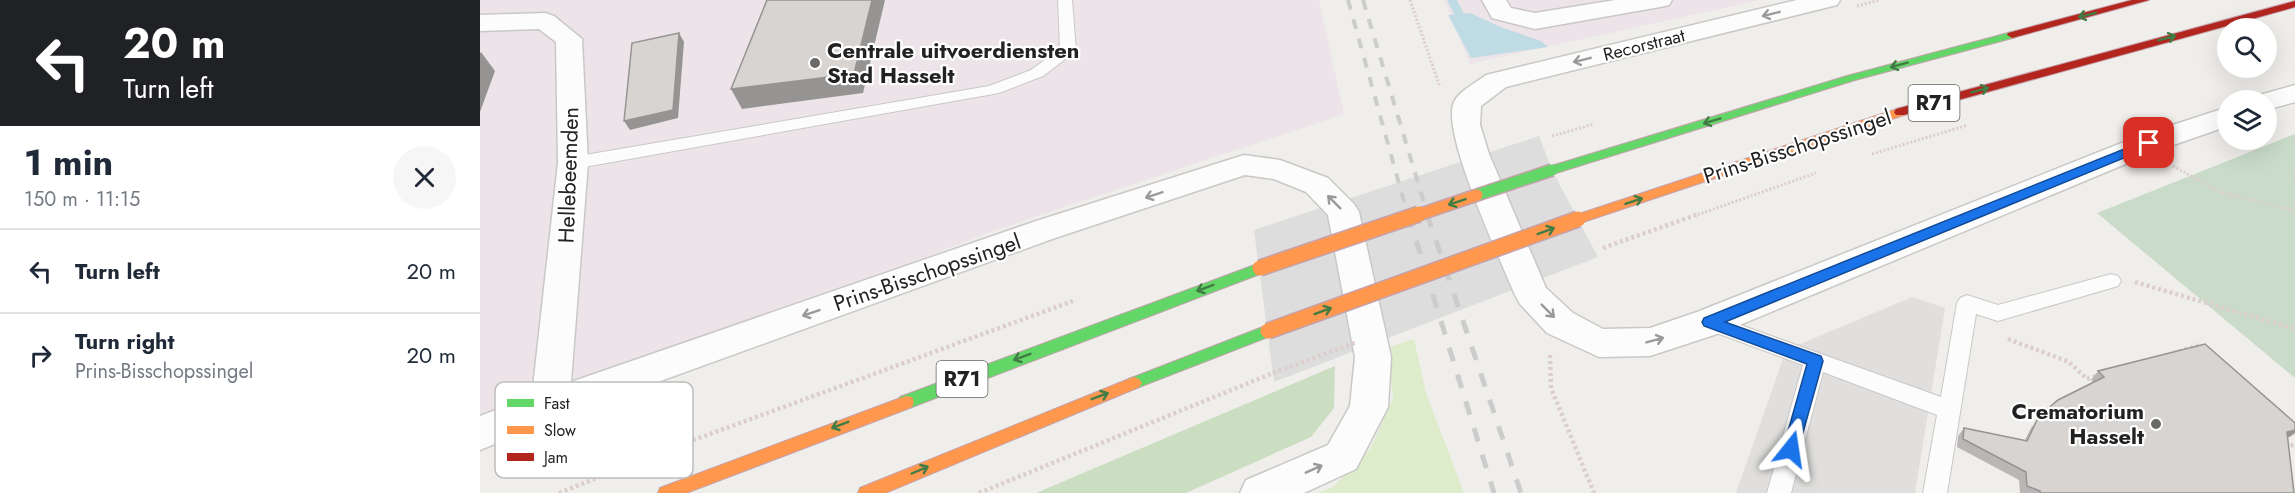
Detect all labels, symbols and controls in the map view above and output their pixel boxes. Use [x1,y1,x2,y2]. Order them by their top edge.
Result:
one-way arrow [1762,9,1781,20]
one-way arrow [2078,9,2097,21]
text: 20 m [123,13,225,74]
map controls [2217,18,2277,150]
button: search [2217,18,2277,78]
street label: Recorstraat [1600,22,1688,68]
icon: left [24,24,102,102]
one-way arrow [2158,32,2177,43]
place label: Centrale uitvoerdiensten Stad Hasselt [827,34,1080,91]
one-way arrow [1572,54,1591,66]
marker: Centrale uitvoerdiensten Stad Hasselt [808,56,822,70]
one-way arrow [1890,60,1909,71]
text: Turn left [123,69,213,108]
one-way arrow [1970,84,1989,95]
road number: R71 [1908,85,1960,121]
button: layers [2217,90,2277,150]
street label: Prins-Bisschopssingel [1699,100,1895,192]
street label: Hellebeemden [550,106,586,244]
one-way arrow [1703,116,1722,127]
pin [2123,117,2174,168]
icon: arrive [2132,126,2165,159]
text: 1 min [24,136,113,188]
button: close [393,146,456,209]
text: 150 m · 11:15 [24,185,140,214]
one-way arrow [1145,190,1164,201]
one-way arrow [1326,194,1341,209]
one-way arrow [1624,194,1643,205]
one-way arrow [1448,197,1467,208]
one-way arrow [1537,224,1555,235]
street label: Prins-Bisschopssingel [829,225,1025,319]
icon: left [24,255,57,288]
text: Turn left [75,255,160,287]
text: 20 m [407,255,456,287]
one-way arrow [1196,284,1215,295]
one-way arrow [1540,303,1555,318]
one-way arrow [1314,305,1332,316]
one-way arrow [802,308,820,319]
text: Turn right [75,325,175,357]
one-way arrow [1645,334,1664,345]
icon: right [24,339,57,372]
text: 20 m [407,339,456,371]
one-way arrow [1013,352,1032,363]
text: Prins-Bisschopssingel [75,357,253,386]
road number: R71 [936,361,988,397]
legend [495,382,693,478]
one-way arrow [1091,390,1109,401]
text: Fast [544,392,570,415]
place label: Crematorium Hasselt [2012,395,2144,452]
position arrow [1759,417,1823,481]
marker: Crematorium Hasselt [2149,417,2163,431]
text: Slow [544,419,576,442]
one-way arrow [831,421,849,432]
text: Jam [542,446,568,469]
one-way arrow [1305,463,1323,474]
one-way arrow [911,464,929,475]

